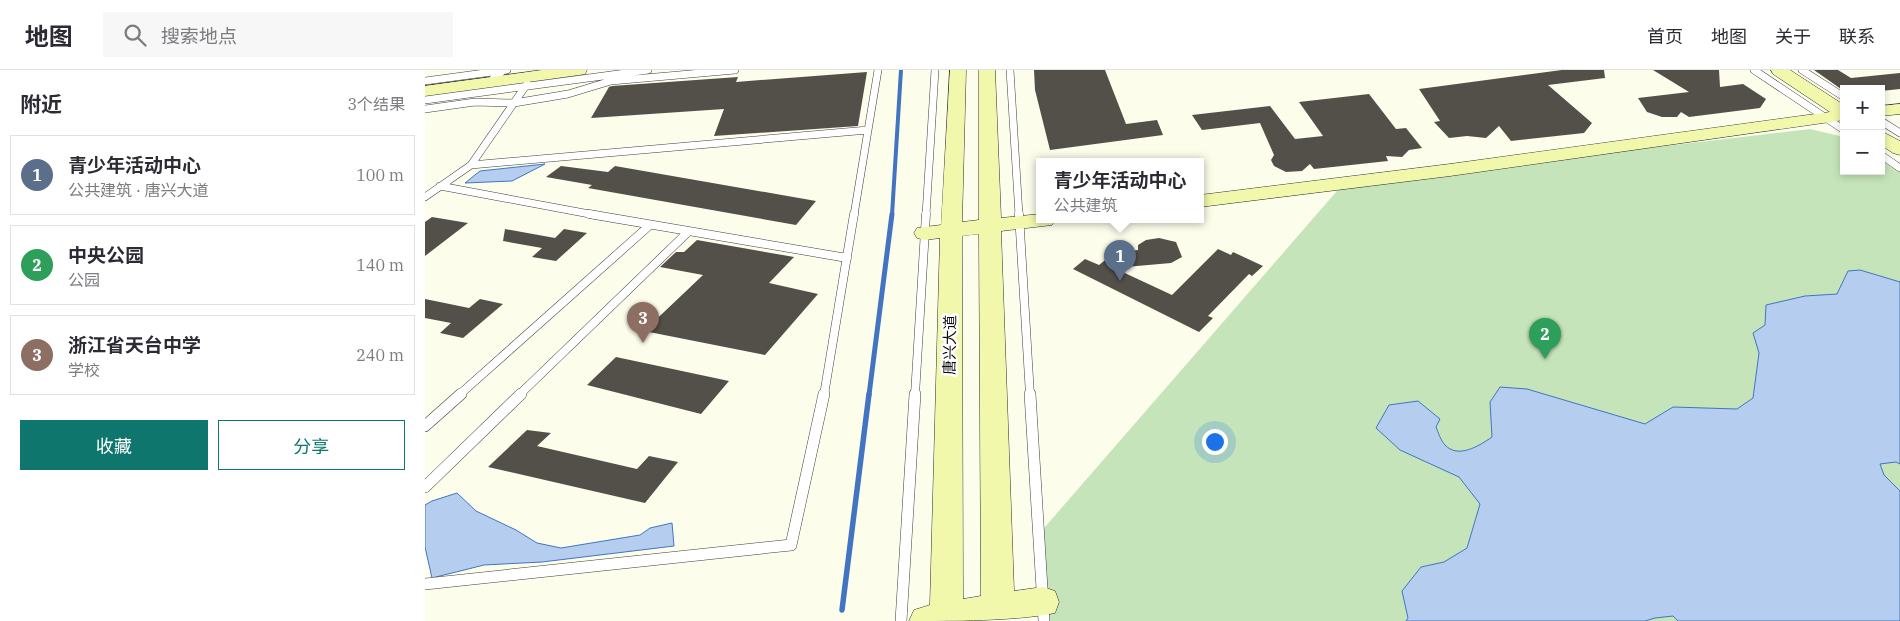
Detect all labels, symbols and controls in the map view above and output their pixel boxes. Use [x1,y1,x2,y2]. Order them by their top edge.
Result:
search box [103,12,453,57]
text: 地图 [25,20,73,52]
icon: search [121,21,149,49]
text: 搜索地点 [161,24,237,48]
text: 首页 [1647,25,1683,48]
text: 地图 [1711,25,1747,48]
text: 关于 [1775,25,1811,48]
text: 联系 [1839,25,1875,48]
map controls [1840,85,1885,175]
button: + [1840,85,1885,130]
text: 附近 [20,90,62,118]
text: 3个结果 [347,94,405,114]
button: − [1840,130,1885,175]
text: 青少年活动中心 [68,153,201,177]
popup [1036,158,1204,223]
text: 1 [32,165,42,185]
text: 100 m [356,165,404,185]
text: 青少年活动中心 [1053,168,1187,192]
text: 公共建筑 · 唐兴大道 [68,180,209,200]
text: 公共建筑 [1053,195,1118,215]
pin: 1 [1104,240,1136,281]
text: 中央公园 [68,243,144,267]
text: 2 [32,255,42,275]
text: 140 m [356,255,404,275]
text: 公园 [68,270,100,290]
pin: 3 [627,302,659,343]
street label: 唐兴大道 [939,315,960,375]
pin: 2 [1529,318,1561,359]
text: 浙江省天台中学 [68,333,201,357]
text: 3 [32,345,42,365]
text: 240 m [356,345,404,365]
text: 学校 [68,360,100,380]
button: 收藏 [20,420,208,470]
button: 分享 [218,420,405,470]
your location [1202,429,1228,455]

